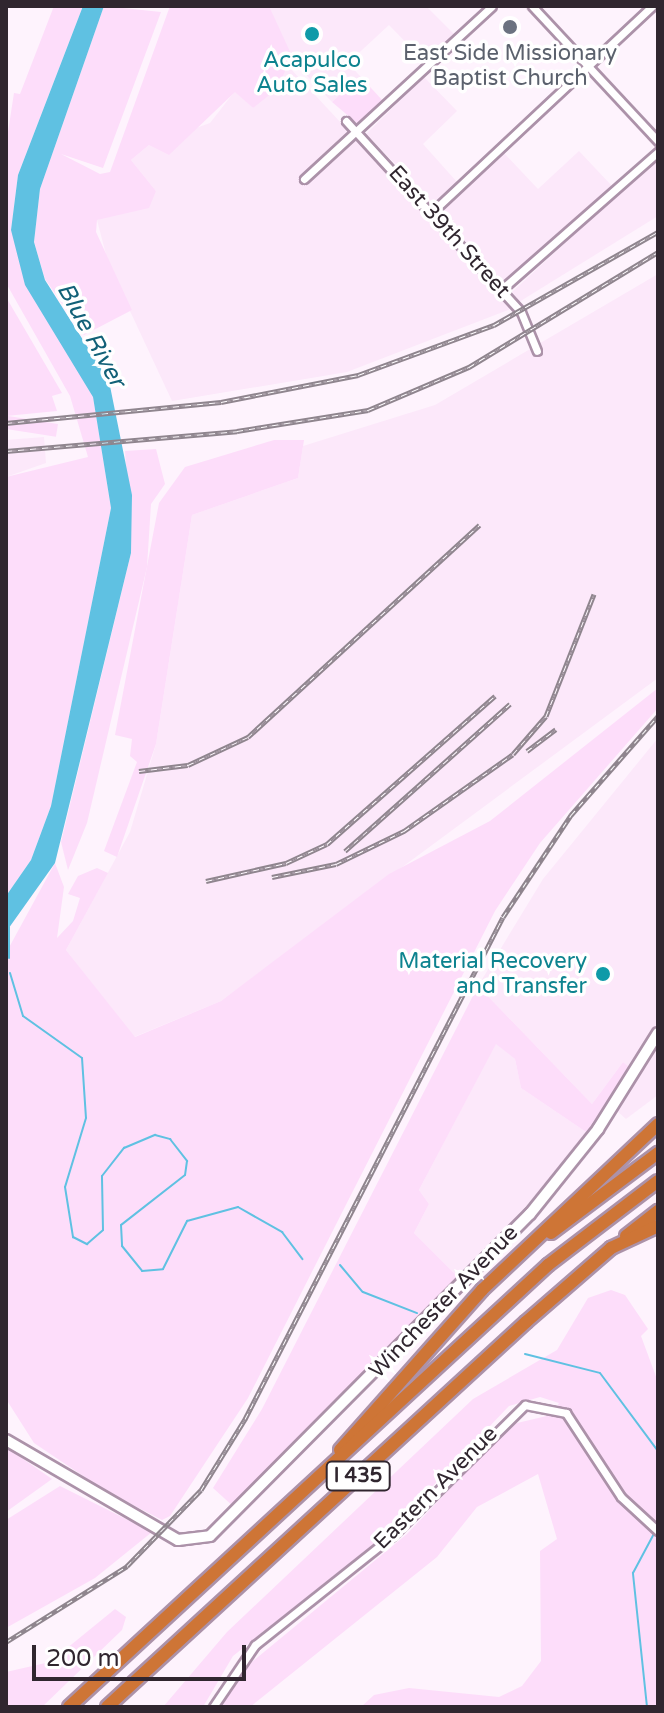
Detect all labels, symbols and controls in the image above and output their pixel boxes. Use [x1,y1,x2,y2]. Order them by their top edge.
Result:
marker: East Side Missionary Baptist Church [501,18,519,36]
marker: Acapulco Auto Sales [303,25,321,43]
place label: East Side Missionary Baptist Church [403,40,617,92]
place label: Acapulco Auto Sales [256,47,368,98]
street label: East 39th Street [383,160,515,304]
water label: Blue River [50,278,132,392]
place label: Material Recovery and Transfer [398,948,587,1000]
marker: Material Recovery and Transfer [594,965,612,983]
street label: Winchester Avenue [364,1220,524,1384]
street label: Eastern Avenue [369,1421,503,1555]
road number: I 435 [324,1460,392,1492]
scale bar [36,1629,250,1679]
text: 200 m [46,1644,120,1673]

